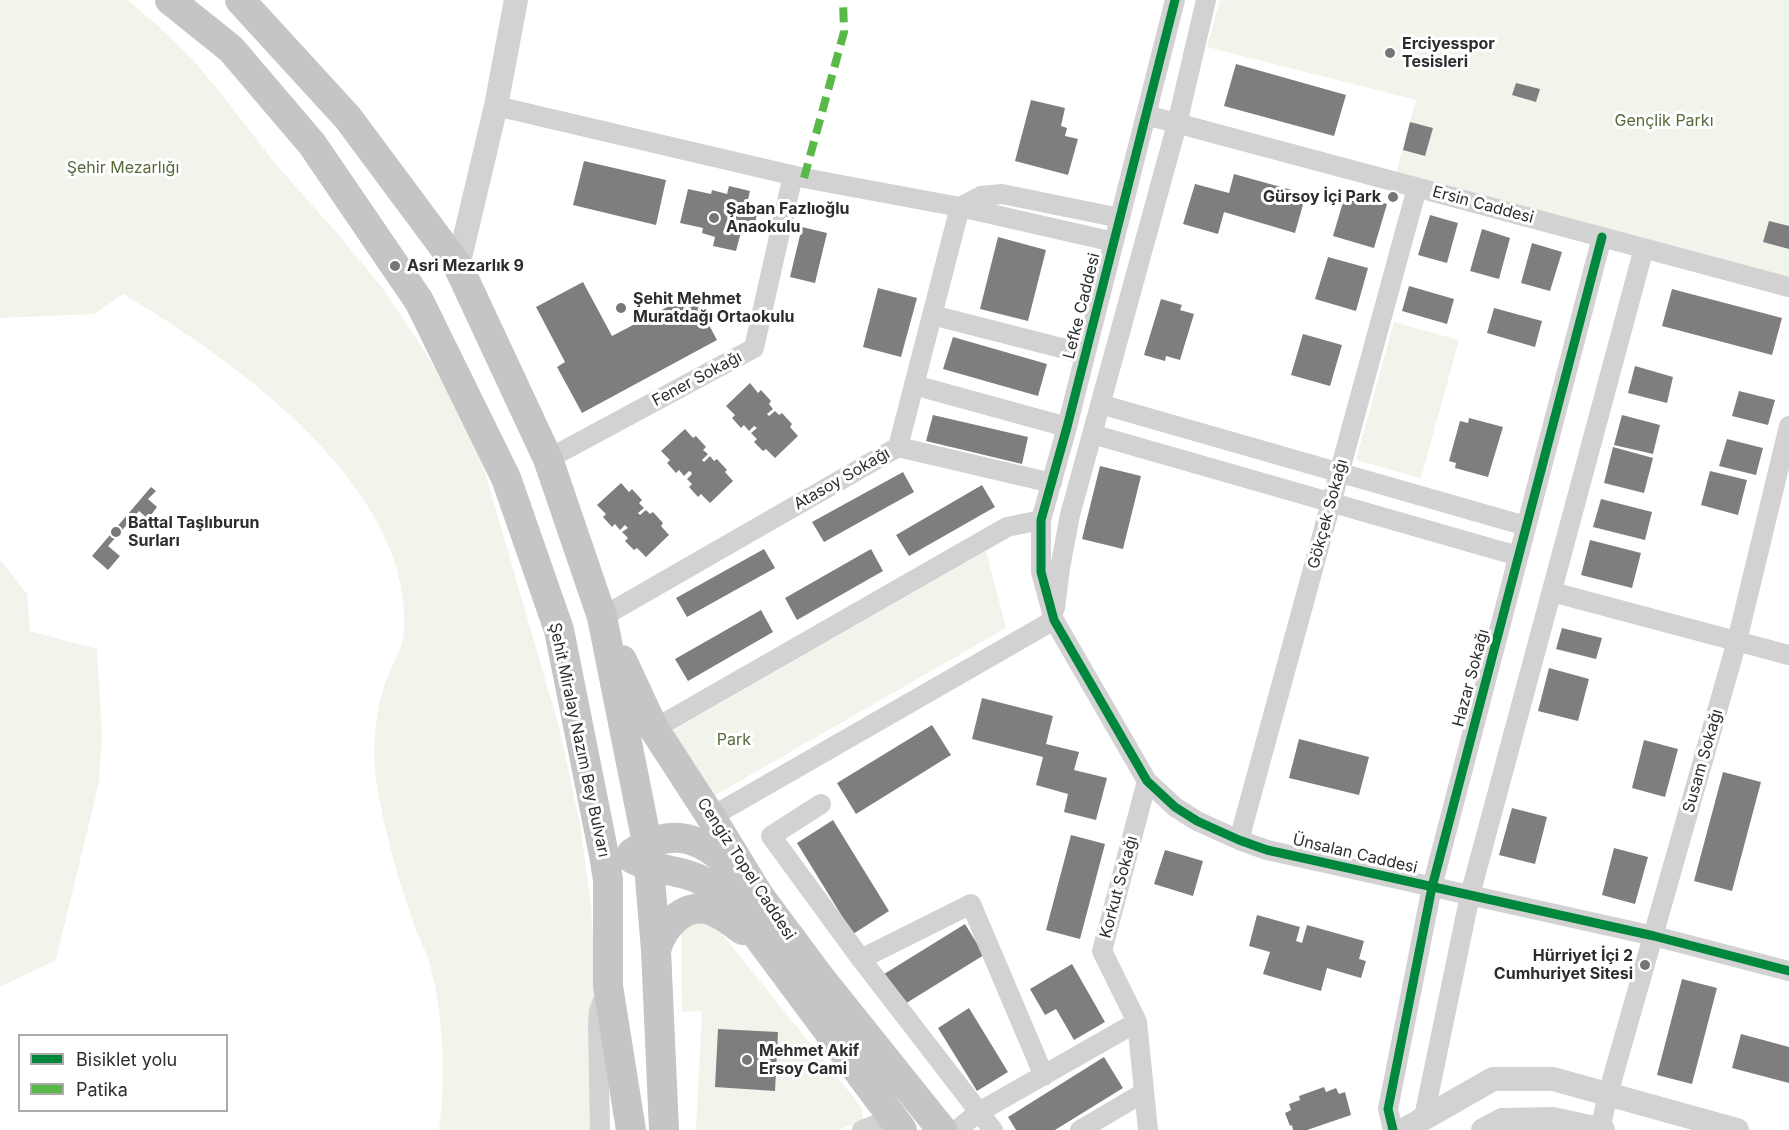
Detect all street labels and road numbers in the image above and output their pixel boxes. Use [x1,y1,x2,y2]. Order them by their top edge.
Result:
street label: Ersin Caddesi [1430,182,1536,228]
street label: Lefke Caddesi [1060,251,1104,361]
street label: Fener Sokağı [649,347,745,411]
street label: Atasoy Sokağı [791,444,893,514]
street label: Gökçek Sokağı [1304,457,1352,571]
street label: Şehit Miralay Nazım Bey Bulvarı [545,621,613,859]
street label: Hazar Sokağı [1449,627,1493,729]
street label: Susam Sokağı [1679,707,1727,815]
street label: Cengiz Topel Caddesi [693,794,799,944]
street label: Ünsalan Caddesi [1291,830,1419,878]
street label: Korkut Sokağı [1096,834,1142,940]

